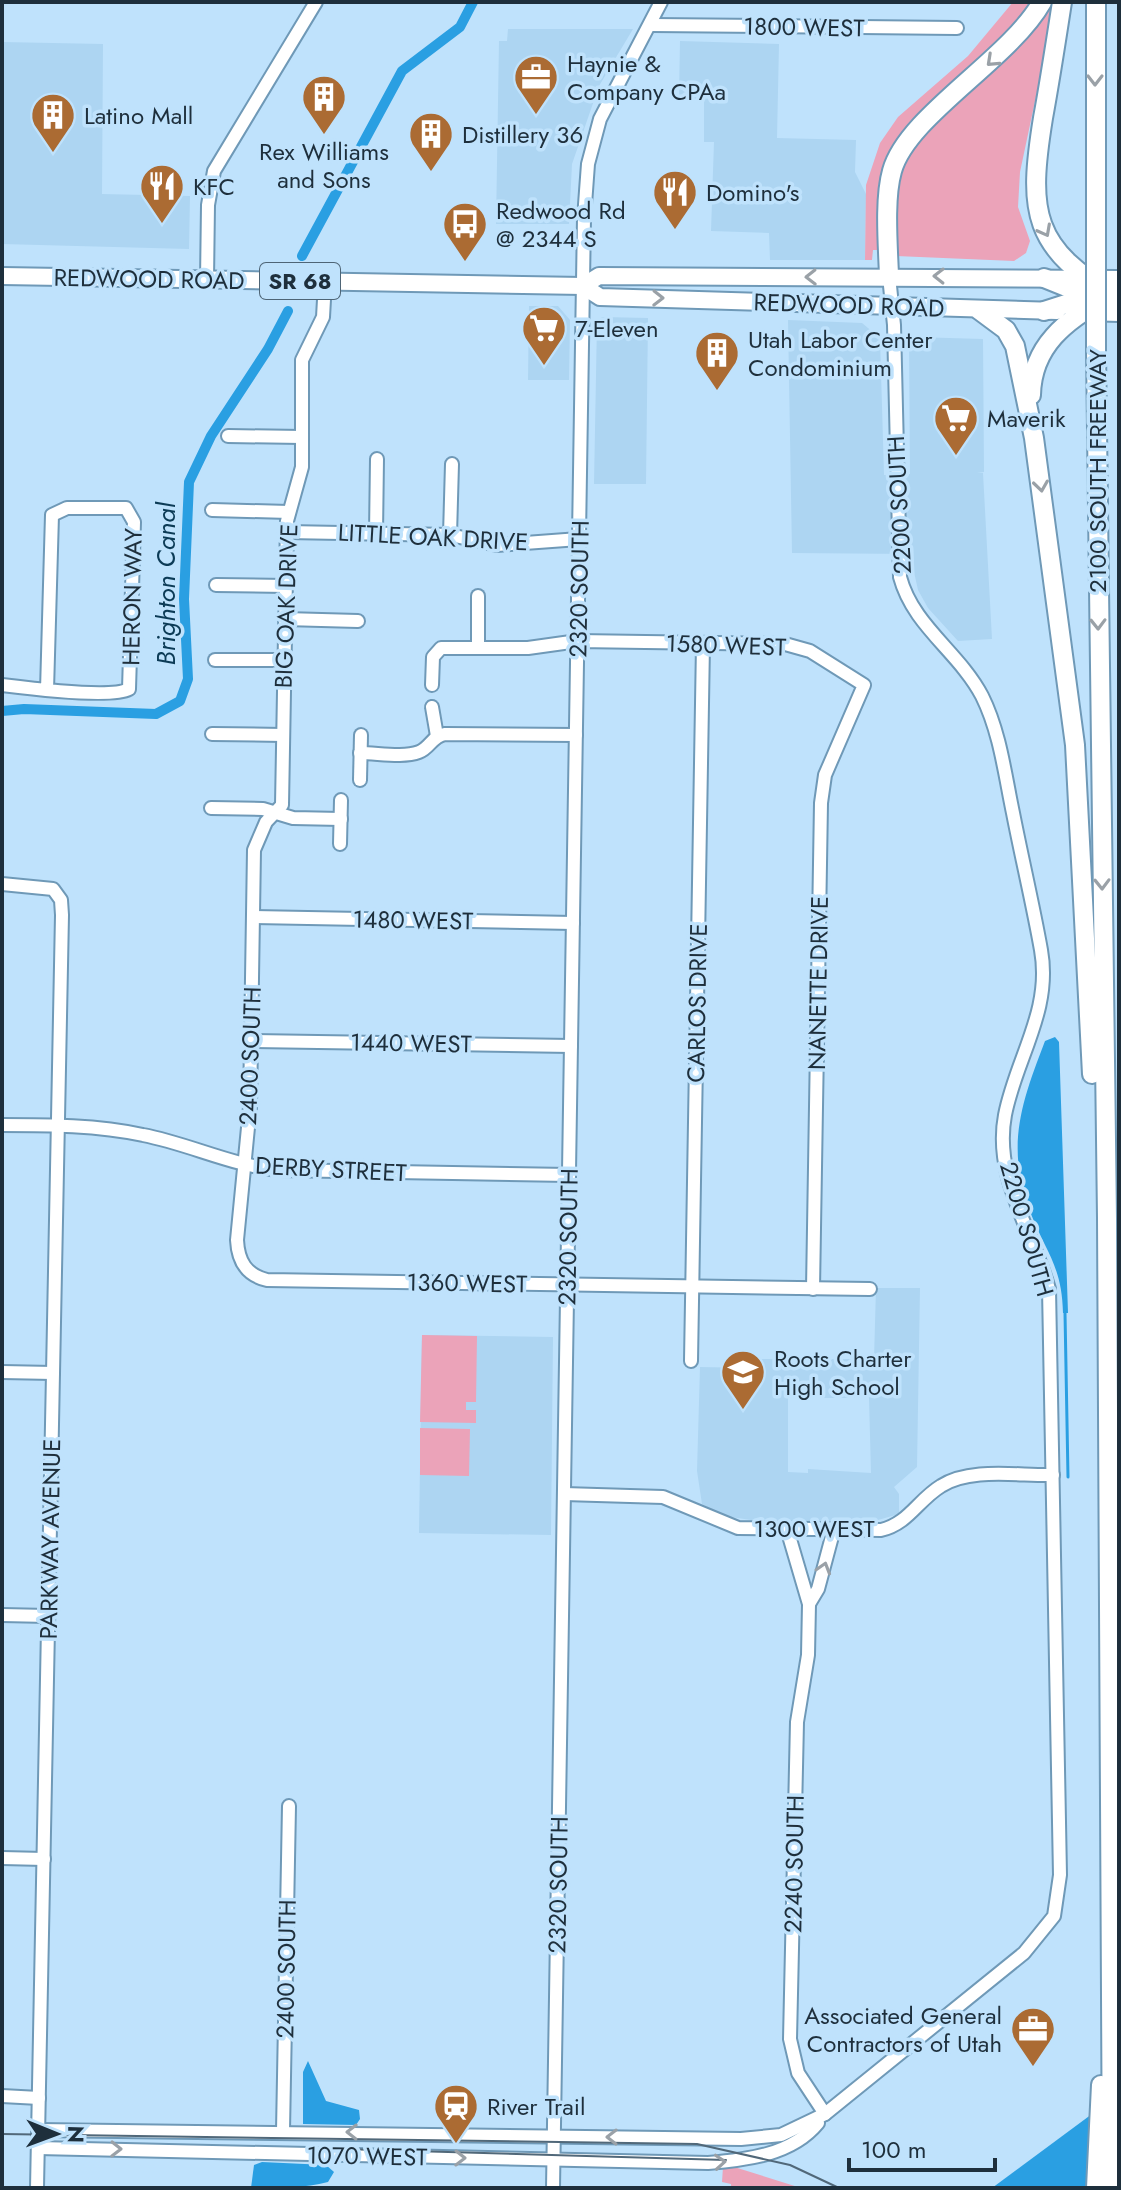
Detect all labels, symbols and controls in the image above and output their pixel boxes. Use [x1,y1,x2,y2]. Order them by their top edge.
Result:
street label: 1800 WEST [743,8,865,46]
place label: Haynie & Company CPAa [567,46,726,109]
one-way arrow [987,52,1001,67]
office icon: Haynie & Company CPAa [512,53,560,116]
building icon: Rex Williams and Sons [300,73,348,136]
one-way arrow [1086,74,1104,87]
building icon: Latino Mall [29,91,77,154]
place label: Latino Mall [84,98,193,133]
building icon: Distillery 36 [407,110,455,173]
place label: Distillery 36 [462,117,583,152]
place label: Rex Williams and Sons [259,134,389,197]
restaurant icon: KFC [138,162,186,225]
restaurant icon: Domino's [651,168,699,231]
place label: KFC [193,169,235,204]
place label: Domino's [706,175,799,210]
place label: Redwood Rd @ 2344 S [496,193,626,256]
bus stop icon: Redwood Rd @ 2344 S [441,200,489,263]
one-way arrow [1036,223,1051,237]
street label: REDWOOD ROAD [53,260,245,298]
road number: SR 68 [260,263,340,299]
one-way arrow [932,268,945,285]
one-way arrow [804,269,817,286]
street label: REDWOOD ROAD [753,284,945,326]
one-way arrow [652,289,665,307]
supermarket icon: 7-Eleven [520,304,568,367]
place label: 7-Eleven [575,311,659,346]
place label: Utah Labor Center Condominium [748,322,933,385]
building icon: Utah Labor Center Condominium [693,329,741,392]
street label: 2100 SOUTH FREEWAY [1080,348,1115,593]
supermarket icon: Maverik [932,394,980,457]
place label: Maverik [987,401,1066,436]
street label: 2200 SOUTH [878,435,920,575]
one-way arrow [1032,479,1049,493]
water label: Brighton Canal [147,501,185,665]
street label: LITTLE OAK DRIVE [337,515,529,559]
street label: 2320 SOUTH [560,520,598,658]
street label: BIG OAK DRIVE [266,523,306,689]
street label: HERON WAY [113,527,151,666]
one-way arrow [1089,618,1107,631]
street label: 1580 WEST [665,625,787,665]
one-way arrow [1093,878,1111,891]
street label: NANETTE DRIVE [799,896,837,1070]
street label: 1480 WEST [352,901,474,939]
street label: CARLOS DRIVE [678,923,716,1083]
street label: 2400 SOUTH [230,986,270,1126]
street label: 1440 WEST [350,1024,472,1062]
street label: DERBY STREET [254,1148,408,1190]
street label: 2200 SOUTH [991,1157,1063,1301]
street label: 2320 SOUTH [549,1168,587,1306]
street label: 1360 WEST [406,1264,528,1302]
place label: Roots Charter High School [774,1341,912,1404]
school or university icon: Roots Charter High School [719,1348,767,1411]
street label: PARKWAY AVENUE [31,1438,69,1640]
street label: 1300 WEST [753,1511,875,1546]
one-way arrow [815,1561,831,1575]
street label: 2240 SOUTH [775,1795,813,1933]
street label: 2320 SOUTH [539,1816,577,1954]
street label: 2400 SOUTH [267,1899,305,2039]
place label: Associated General Contractors of Utah [804,1998,1002,2061]
office icon: Associated General Contractors of Utah [1009,2005,1057,2068]
station icon: River Trail [432,2082,480,2145]
place label: River Trail [487,2089,585,2124]
north arrow [16,2094,96,2174]
scale bar [849,2122,995,2172]
one-way arrow [345,2124,358,2141]
text: N [60,2125,92,2143]
one-way arrow [605,2128,618,2146]
text: 100 m [861,2132,927,2167]
street label: 1070 WEST [306,2137,428,2175]
one-way arrow [110,2141,123,2158]
one-way arrow [454,2149,467,2167]
one-way arrow [714,2154,727,2171]

